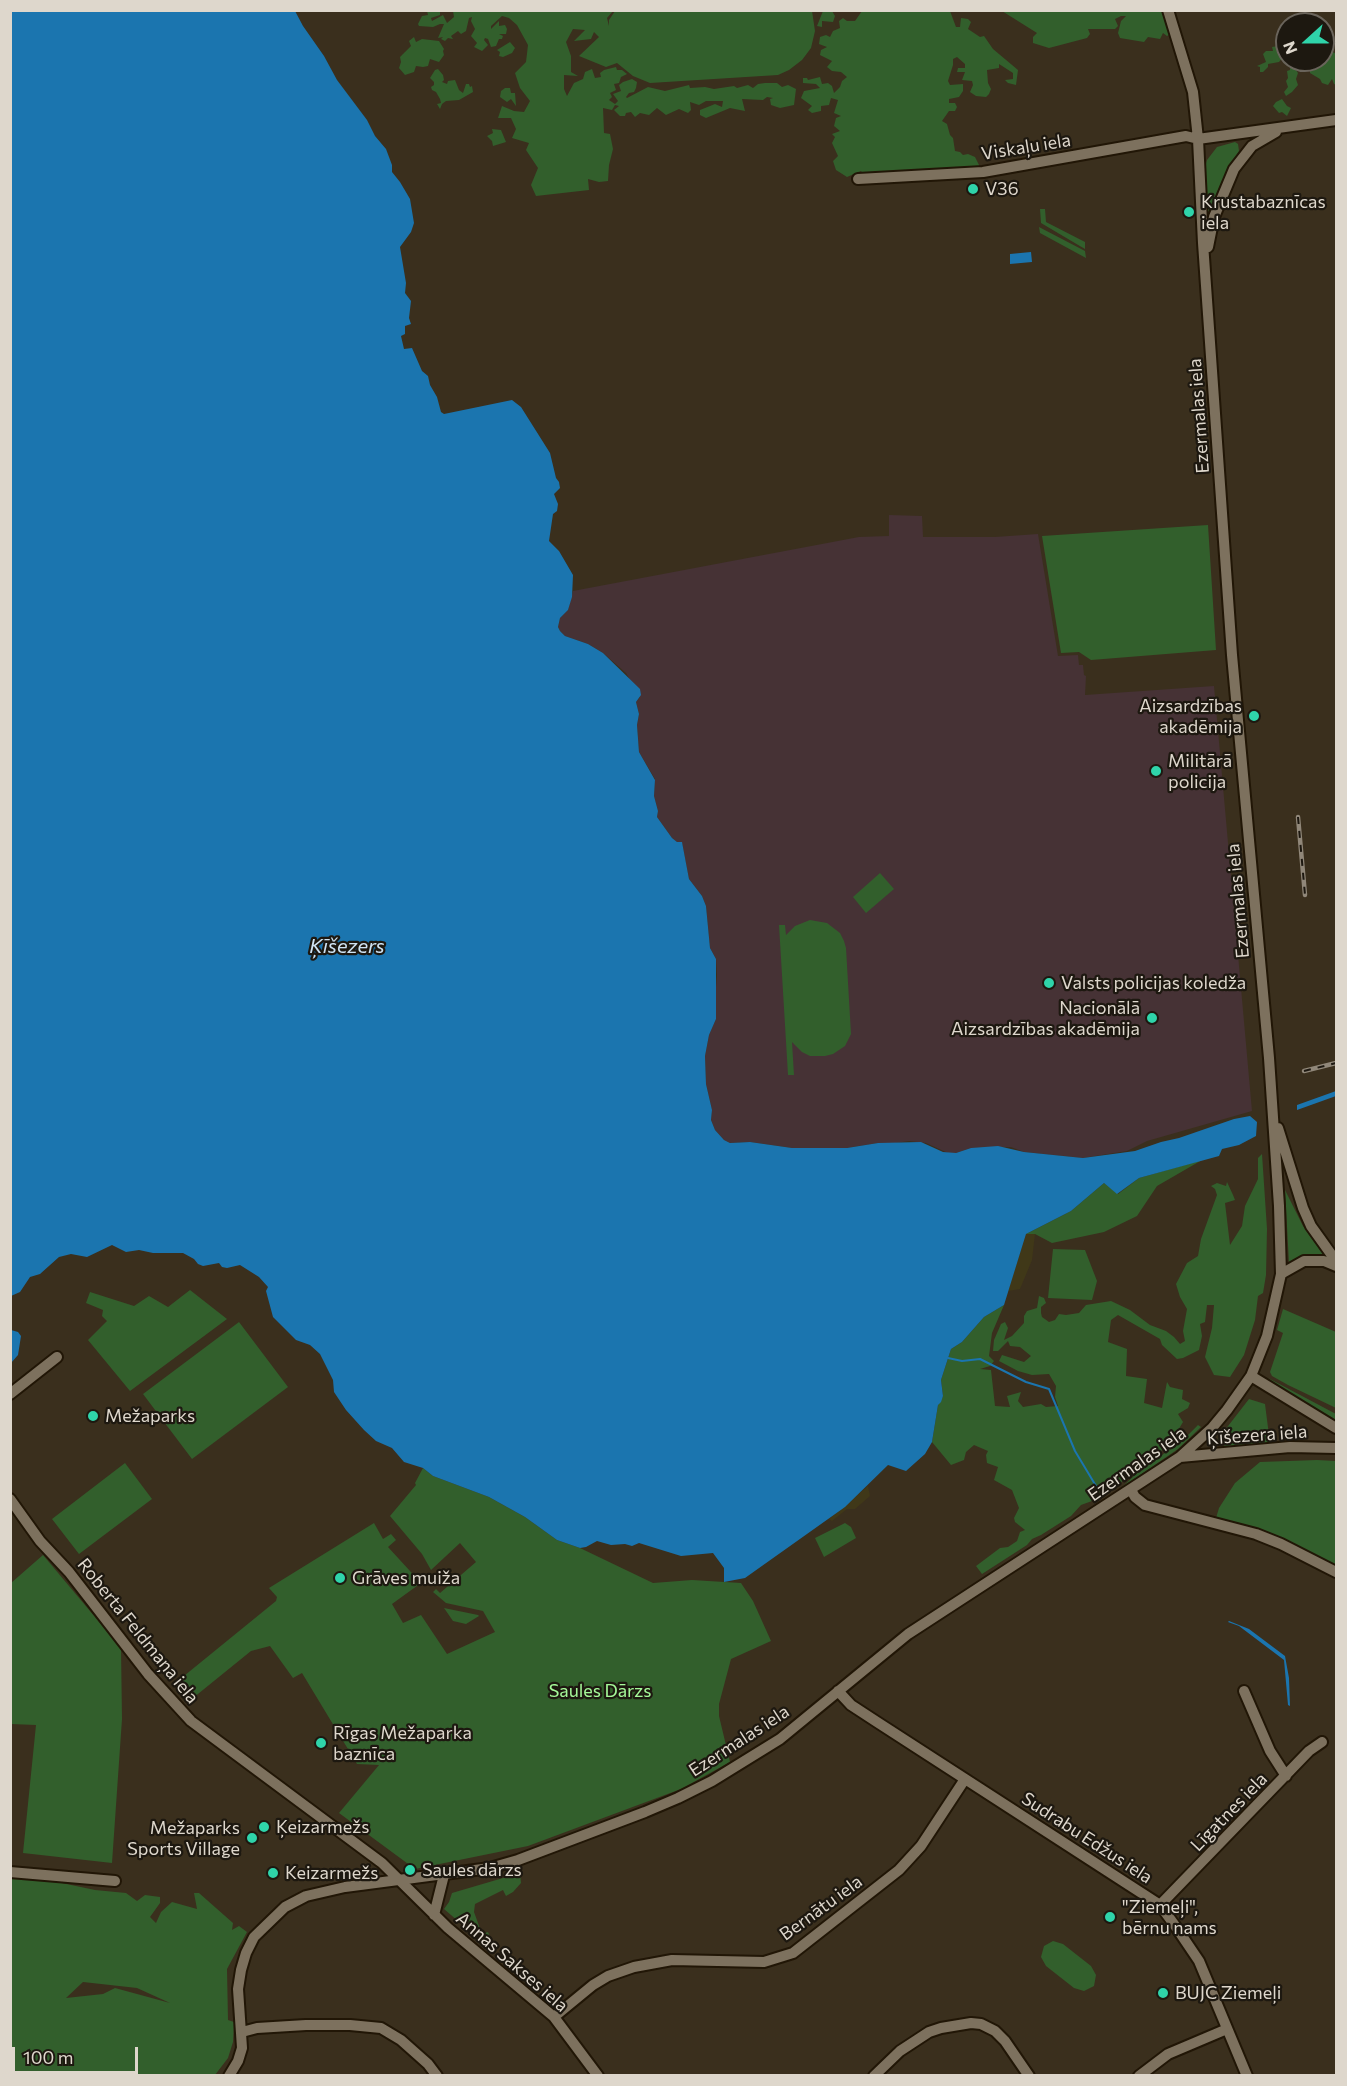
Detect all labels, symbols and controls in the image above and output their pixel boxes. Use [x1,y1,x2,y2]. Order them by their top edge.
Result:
north arrow [1275,12,1335,72]
text: N [1279,39,1301,57]
street label: Viskaļu iela [980,129,1072,165]
place label: V36 [985,178,1019,200]
marker: V36 [966,182,980,196]
place label: Krustabaznīcas iela [1201,191,1326,234]
marker: Krustabaznīcas iela [1182,205,1196,219]
street label: Ezermalas iela [1184,358,1214,474]
place label: Aizsardzības akadēmija [1139,695,1242,738]
marker: Aizsardzības akadēmija [1247,709,1261,723]
place label: Militārā policija [1168,750,1232,792]
marker: Militārā policija [1149,764,1163,778]
street label: Ezermalas iela [1222,843,1254,959]
water label: Ķīšezers [309,934,385,958]
place label: Valsts policijas koledža [1061,972,1246,994]
marker: Valsts policijas koledža [1042,976,1056,990]
place label: Nacionālā Aizsardzības akadēmija [951,997,1140,1040]
marker: Nacionālā Aizsardzības akadēmija [1145,1011,1159,1025]
place label: Mežaparks [105,1405,195,1427]
marker: Mežaparks [86,1409,100,1423]
street label: Ķīšezera iela [1206,1421,1308,1449]
street label: Ezermalas iela [1084,1422,1190,1506]
street label: Roberta Feldmaņa iela [73,1554,203,1708]
place label: Grāves muiža [352,1567,460,1589]
marker: Grāves muiža [333,1571,347,1585]
park label: Saules Dārzs [549,1680,651,1702]
street label: Ezermalas iela [685,1701,793,1781]
place label: Rīgas Mežaparka baznīca [333,1722,472,1764]
marker: Rīgas Mežaparka baznīca [314,1736,328,1750]
street label: Līgatnes iela [1186,1768,1272,1856]
street label: Sudrabu Edžus iela [1018,1788,1156,1888]
place label: Ķeizarmežs [276,1816,369,1838]
place label: Mežaparks Sports Village [127,1817,240,1860]
marker: Ķeizarmežs [257,1820,271,1834]
marker: Mežaparks Sports Village [245,1831,259,1845]
place label: Saules dārzs [422,1859,522,1881]
place label: Keizarmežs [285,1862,378,1884]
marker: Saules dārzs [403,1863,417,1877]
marker: Keizarmežs [266,1866,280,1880]
street label: Bernātu iela [775,1871,867,1945]
place label: "Ziemeļi", bērnu nams [1122,1896,1217,1938]
street label: Annas Sakses iela [452,1908,572,2016]
marker: "Ziemeļi", bērnu nams [1103,1910,1117,1924]
place label: BUJC Ziemeļi [1175,1982,1281,2004]
marker: BUJC Ziemeļi [1156,1986,1170,2000]
scale bar [15,2035,141,2073]
text: 100 m [23,2046,73,2068]

